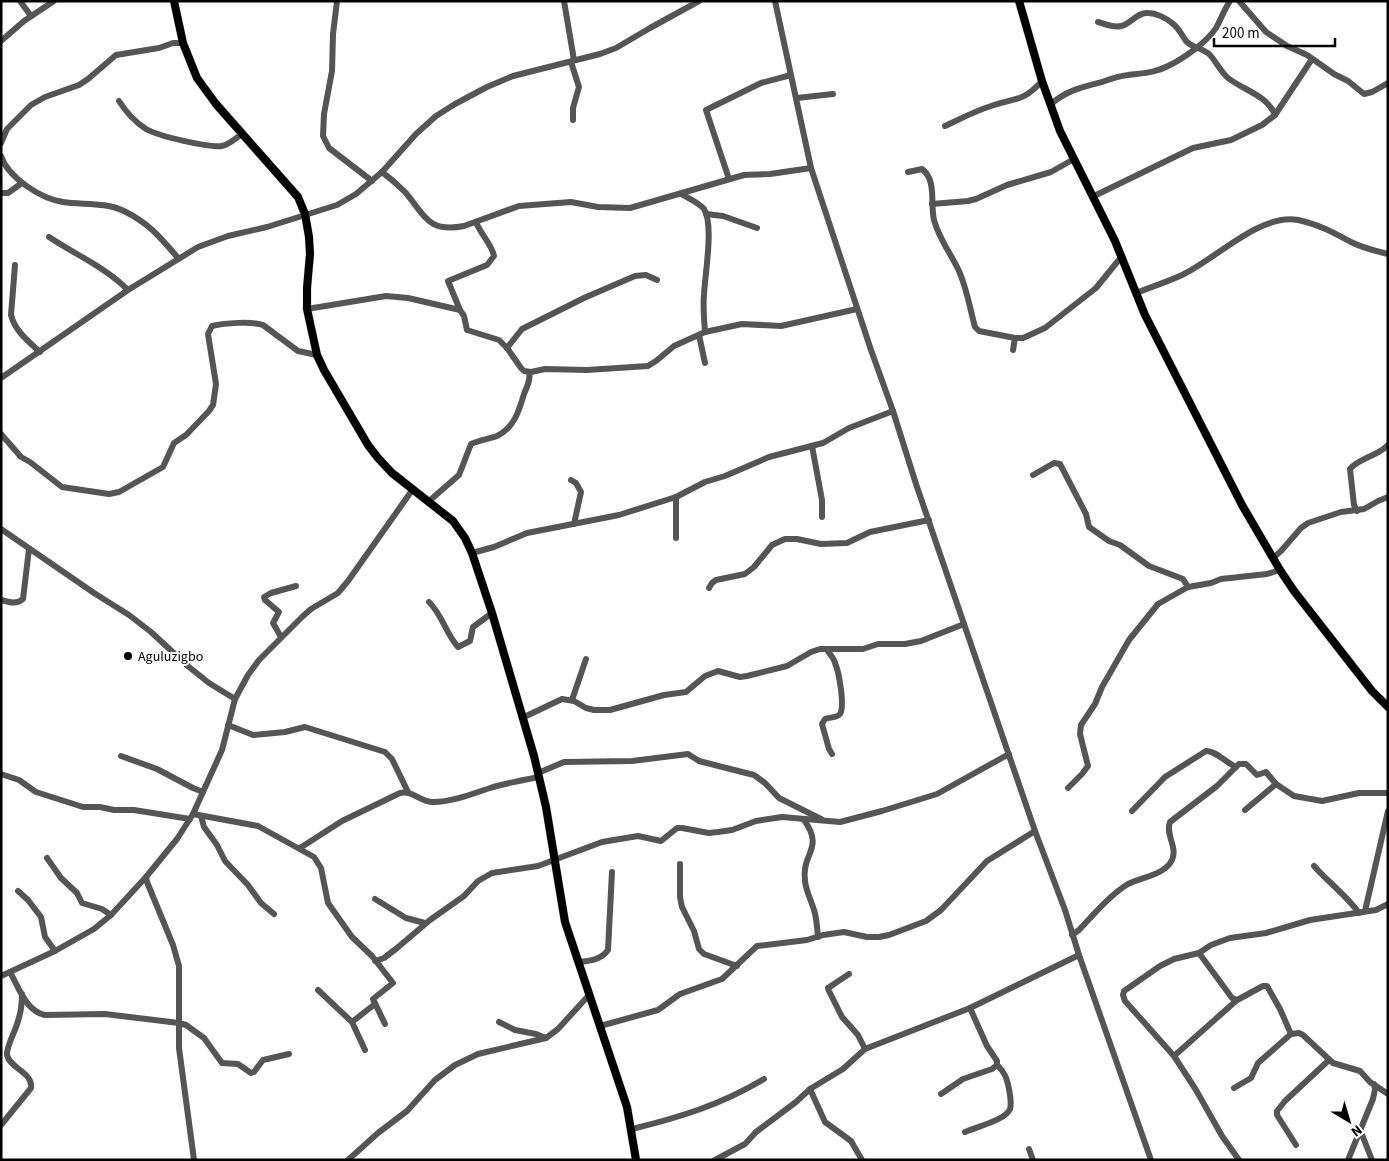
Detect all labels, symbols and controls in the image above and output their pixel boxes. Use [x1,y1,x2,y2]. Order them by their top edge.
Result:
scale bar [1214,15,1335,47]
text: 200 m [1222,23,1260,44]
place label: Aguluzigbo [138,647,203,667]
marker: Aguluzigbo [122,650,134,662]
north arrow [1324,1096,1374,1146]
text: N [1347,1120,1366,1141]

